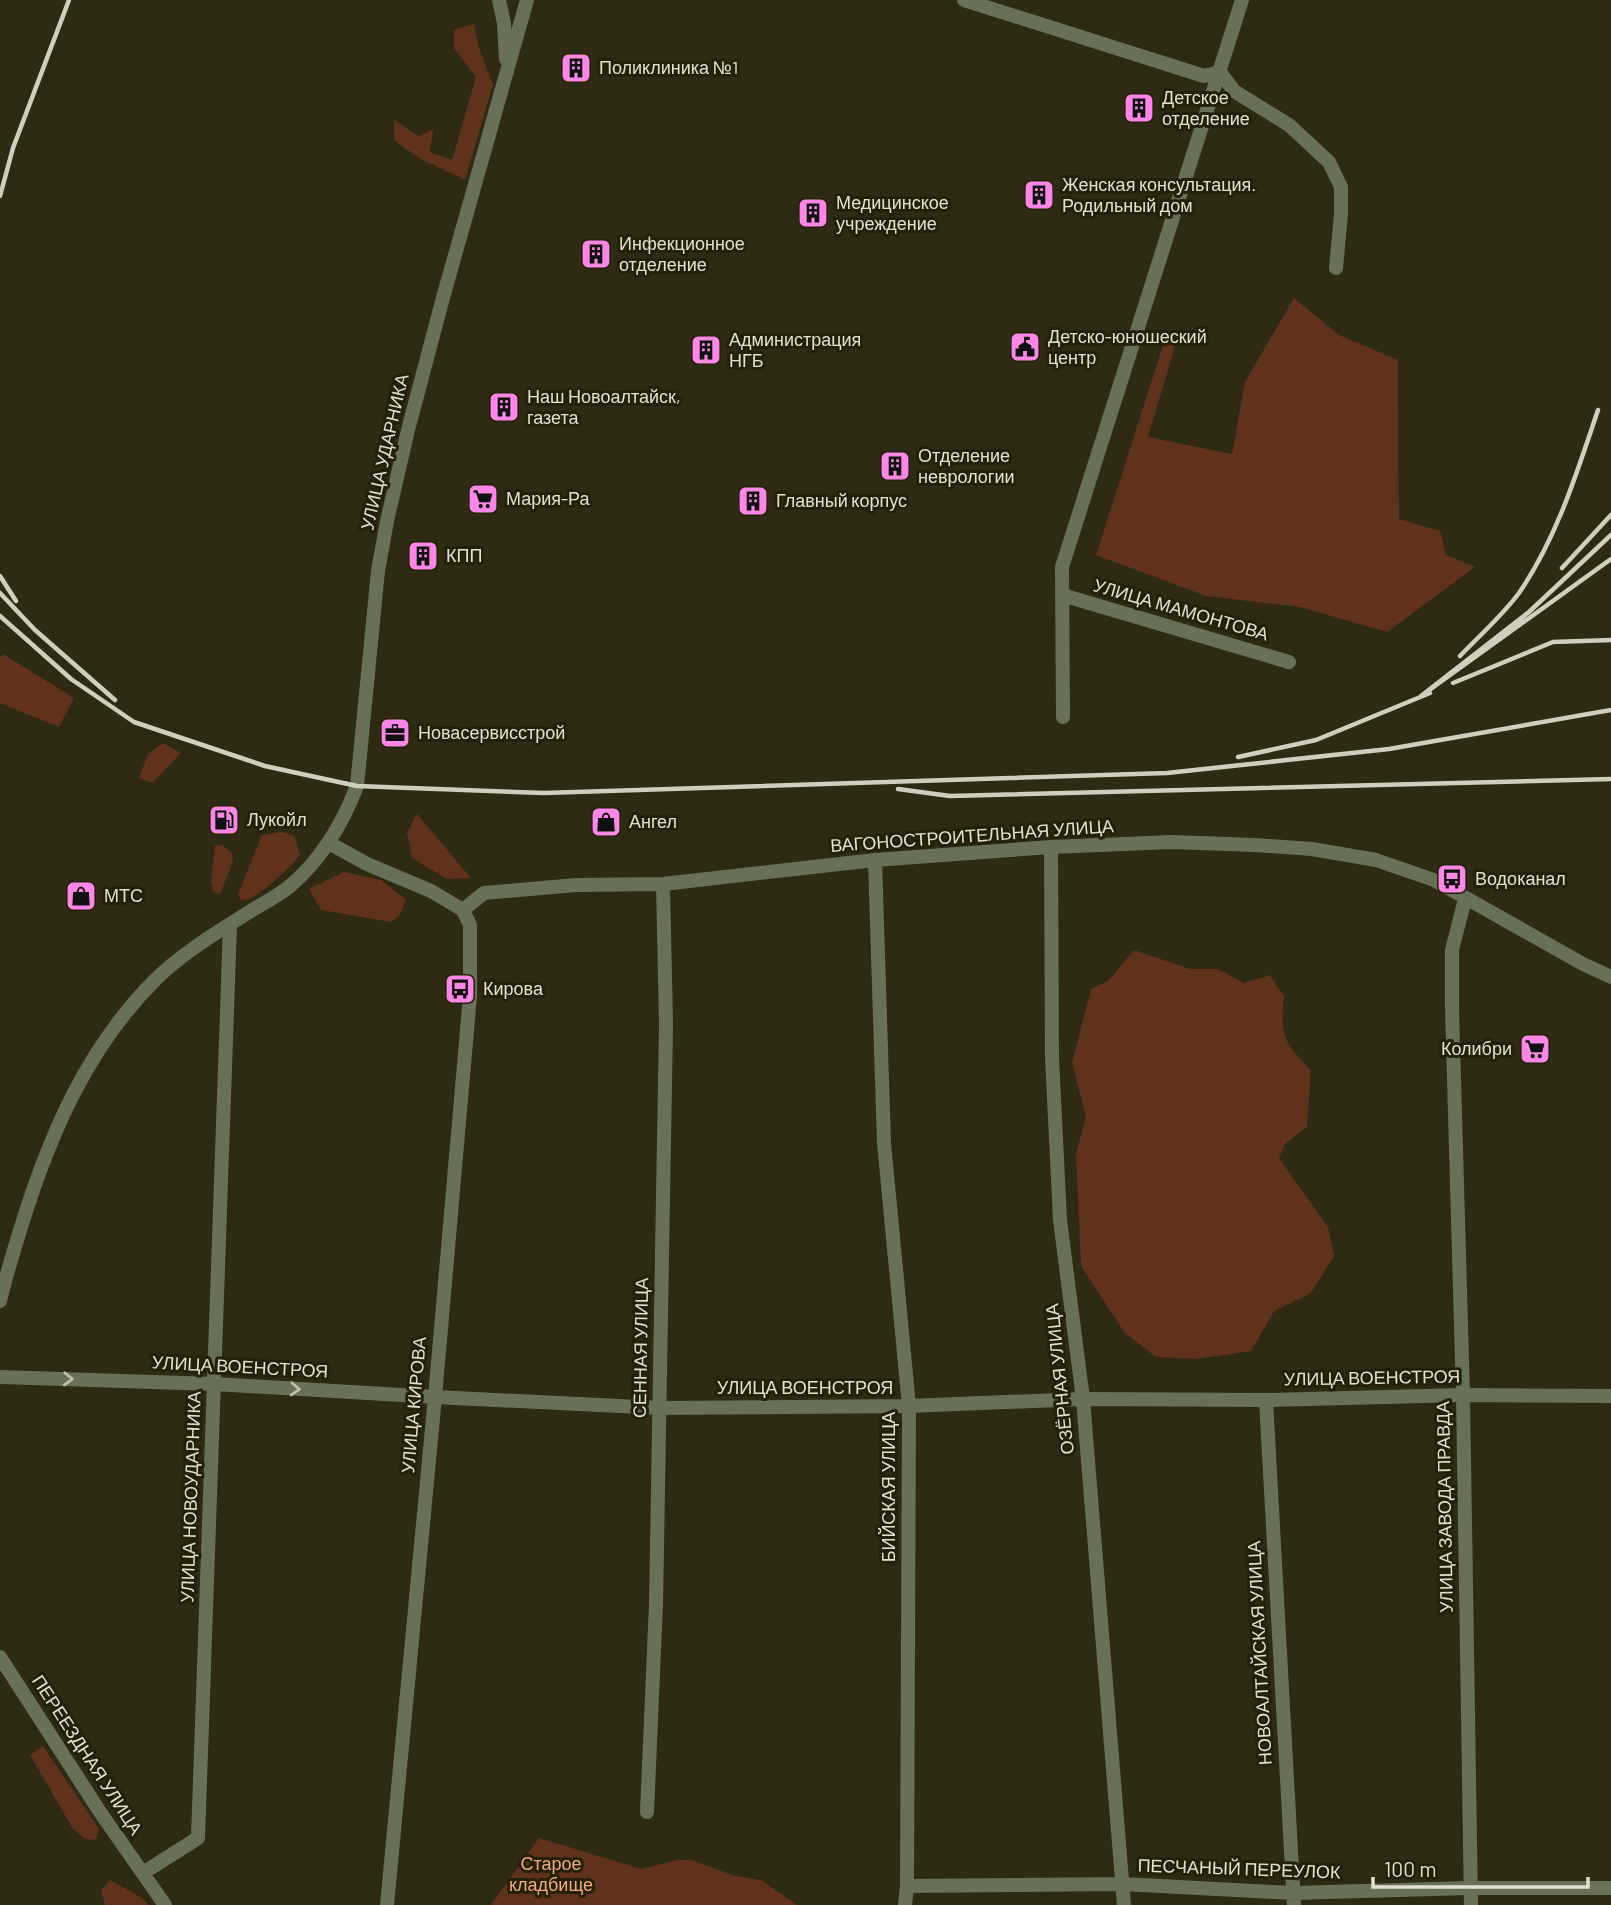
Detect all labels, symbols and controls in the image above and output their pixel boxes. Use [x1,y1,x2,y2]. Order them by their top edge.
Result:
building icon: Поликлиника №1 [559,51,593,85]
place label: Поликлиника №1 [599,56,738,78]
place label: Детское отделение [1162,86,1250,129]
building icon: Детское отделение [1122,91,1156,125]
place label: Женская консультация. Родильный дом [1062,173,1256,216]
building icon: Женская консультация. Родильный дом [1022,178,1056,212]
place label: Медицинское учреждение [836,191,949,234]
building icon: Медицинское учреждение [796,196,830,230]
place label: Инфекционное отделение [619,232,745,275]
building icon: Инфекционное отделение [579,237,613,271]
place label: Детско-юношеский центр [1048,325,1207,368]
place label: Администрация НГБ [729,328,861,371]
public building icon: Детско-юношеский центр [1008,330,1042,364]
building icon: Администрация НГБ [689,333,723,367]
street label: УЛИЦА УДАРНИКА [355,371,413,532]
place label: Наш Новоалтайск, газета [527,385,681,428]
building icon: Наш Новоалтайск, газета [487,390,521,424]
place label: Отделение неврологии [918,444,1015,487]
building icon: Отделение неврологии [878,449,912,483]
supermarket icon: Мария-Ра [466,482,500,516]
building icon: Главный корпус [736,484,770,518]
place label: Мария-Ра [506,487,591,509]
place label: Главный корпус [776,489,907,511]
building icon: КПП [406,539,440,573]
place label: КПП [446,544,482,566]
street label: УЛИЦА МАМОНТОВА [1091,574,1271,645]
office icon: Новасервисстрой [378,716,412,750]
place label: Новасервисстрой [418,721,565,743]
fuel station icon: Лукойл [207,803,241,837]
shop icon: Ангел [589,805,623,839]
place label: Лукойл [247,808,307,830]
place label: Ангел [629,810,677,832]
street label: ВАГОНОСТРОИТЕЛЬНАЯ УЛИЦА [829,814,1114,856]
bus stop icon: Водоканал [1435,862,1469,896]
place label: Водоканал [1475,867,1566,889]
shop icon: МТС [64,879,98,913]
place label: МТС [104,884,143,906]
bus stop icon: Кирова [443,972,477,1006]
place label: Кирова [483,977,544,999]
supermarket icon: Колибри [1518,1032,1552,1066]
place label: Колибри [1441,1037,1512,1059]
street label: СЕННАЯ УЛИЦА [628,1278,652,1418]
street label: ОЗЁРНАЯ УЛИЦА [1040,1303,1078,1456]
street label: УЛИЦА КИРОВА [396,1336,430,1474]
street label: УЛИЦА ВОЕНСТРОЯ [151,1350,329,1382]
street label: УЛИЦА ВОЕНСТРОЯ [1284,1364,1460,1390]
one-way arrow [63,1371,74,1387]
street label: УЛИЦА ВОЕНСТРОЯ [717,1376,893,1398]
one-way arrow [290,1381,301,1396]
street label: УЛИЦА НОВОУДАРНИКА [175,1391,205,1603]
street label: УЛИЦА ЗАВОДА ПРАВДА [1431,1401,1457,1613]
street label: БИЙСКАЯ УЛИЦА [877,1412,899,1562]
street label: НОВОАЛТАЙСКАЯ УЛИЦА [1242,1540,1276,1766]
street label: ПЕРЕЕЗДНАЯ УЛИЦА [28,1670,148,1839]
scale bar [1373,1846,1588,1890]
park label: Старое кладбище [509,1852,593,1895]
street label: ПЕСЧАНЫЙ ПЕРЕУЛОК [1137,1853,1341,1883]
text: 100 m [1384,1856,1437,1881]

